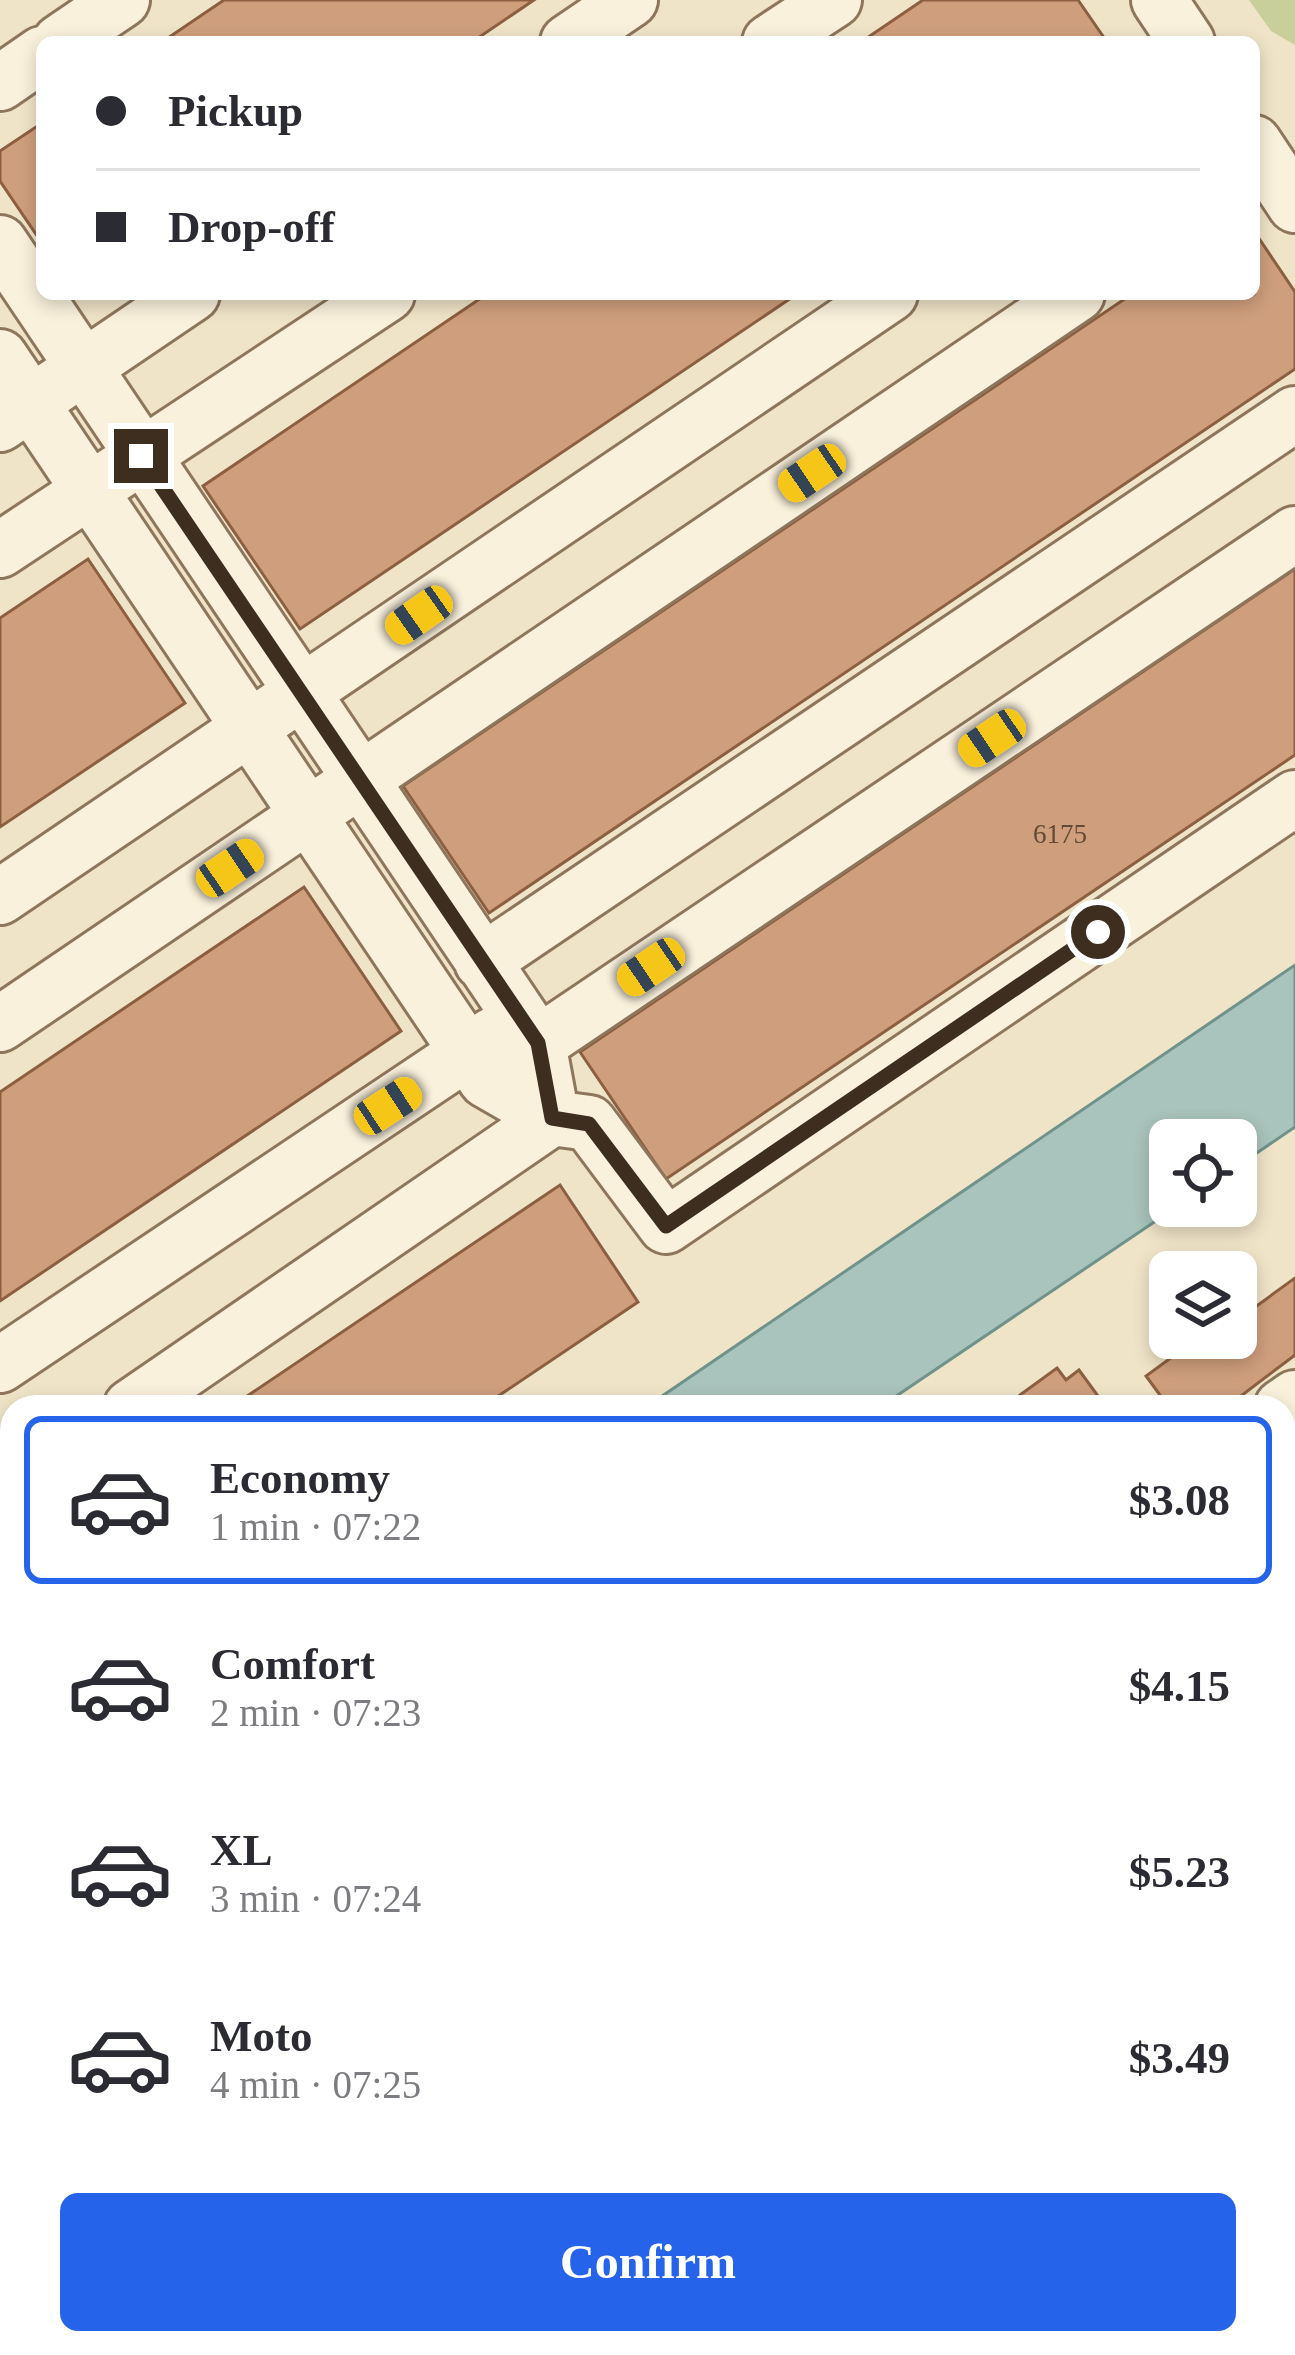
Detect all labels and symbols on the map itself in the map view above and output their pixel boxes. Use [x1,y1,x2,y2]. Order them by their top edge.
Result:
route end [114,429,168,483]
car [772,438,852,508]
car [379,580,459,650]
car [952,703,1032,773]
house number: 6175 [1033,819,1087,849]
car [190,833,270,903]
route start [1071,905,1125,959]
car [611,932,691,1002]
car [348,1071,428,1141]

